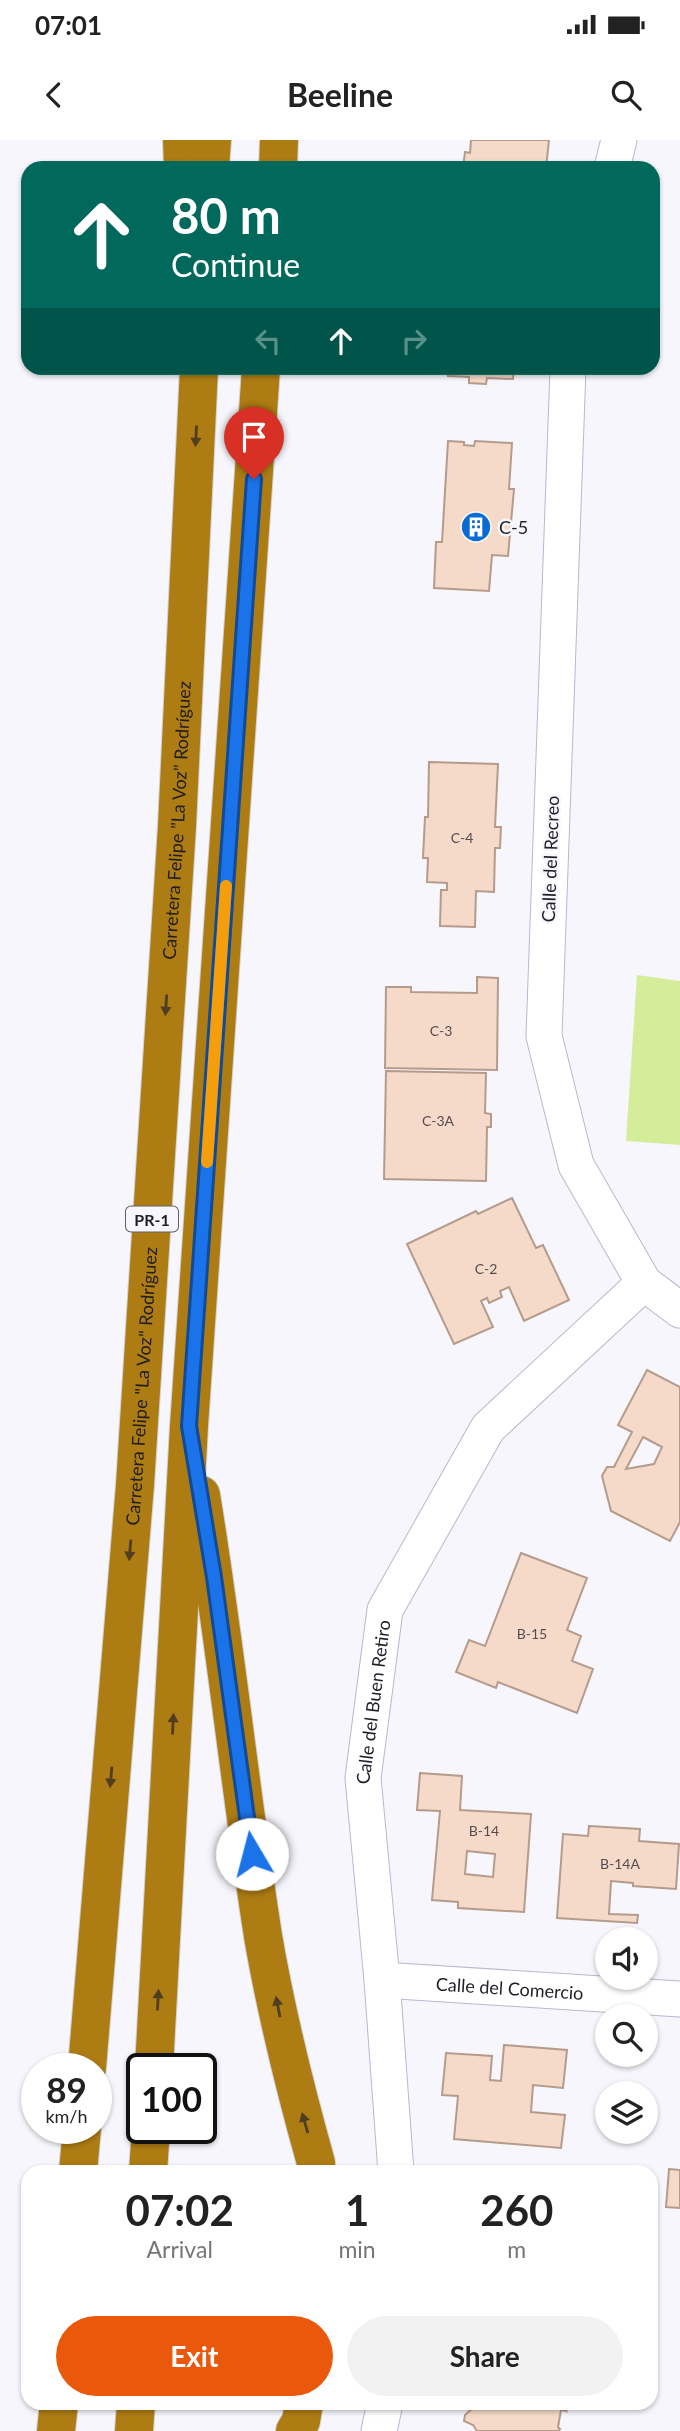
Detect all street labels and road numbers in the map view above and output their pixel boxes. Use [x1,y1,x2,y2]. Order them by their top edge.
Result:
street label: Carretera Felipe "La Voz" Rodríguez [158,680,195,960]
street label: Calle del Recreo [537,795,563,923]
road number: PR-1 [126,1206,178,1232]
street label: Carretera Felipe "La Voz" Rodríguez [121,1246,161,1526]
street label: Calle del Buen Retiro [351,1619,395,1785]
street label: Calle del Comercio [435,1972,584,2004]

